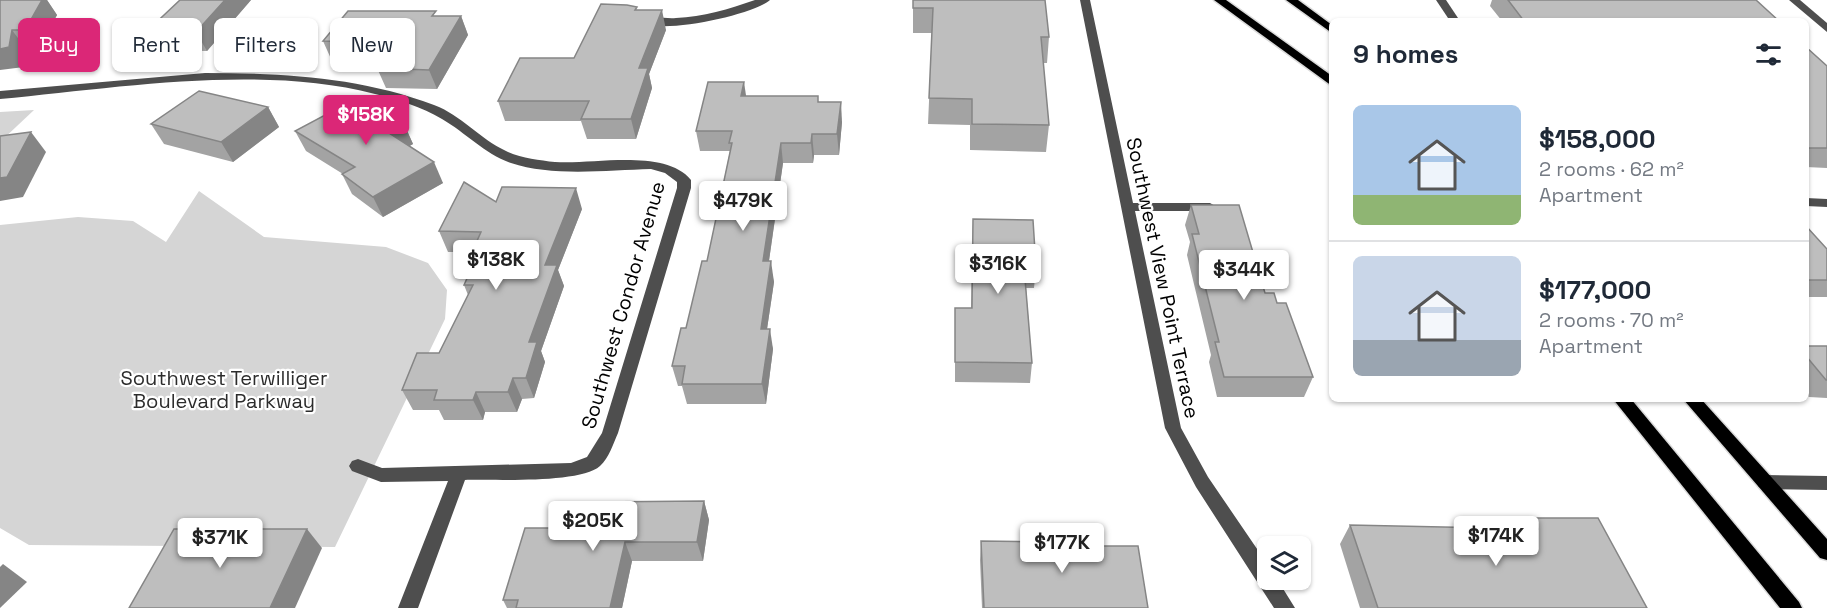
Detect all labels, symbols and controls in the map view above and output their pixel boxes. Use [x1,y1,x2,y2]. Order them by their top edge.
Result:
chip: Buy [18,18,100,72]
chip: Rent [112,18,202,72]
chip: Filters [214,18,318,72]
chip: New [330,18,415,72]
text: 9 homes [1353,37,1458,71]
icon: filters [1752,38,1785,71]
pin: $158K [324,95,408,146]
text: $158K [337,101,395,127]
text: $158,000 [1539,122,1656,156]
icon: home [1401,129,1473,201]
street label: Southwest View Point Terrace [1121,135,1205,421]
text: 2 rooms · 62 m² [1539,156,1684,182]
street label: Southwest Condor Avenue [575,178,671,432]
pin: $479K [701,181,785,232]
text: Apartment [1539,182,1643,208]
text: $479K [713,187,773,213]
pin: $138K [454,240,538,291]
pin: $316K [956,244,1040,295]
text: $138K [467,246,525,272]
text: $316K [969,250,1027,276]
pin: $344K [1202,250,1286,301]
text: $344K [1213,256,1275,282]
text: $177,000 [1539,273,1651,307]
icon: home [1401,280,1473,352]
text: 2 rooms · 70 m² [1539,307,1683,333]
text: Apartment [1539,333,1643,359]
park label: Southwest Terwilliger Boulevard Parkway [121,365,328,414]
pin: $205K [551,501,635,552]
text: $205K [562,507,624,533]
pin: $174K [1454,516,1538,567]
pin: $371K [178,518,262,569]
text: $174K [1468,522,1524,548]
pin: $177K [1020,523,1104,574]
text: $371K [192,524,248,550]
text: $177K [1034,529,1090,555]
map controls [1257,536,1311,590]
button: layers [1257,536,1311,590]

